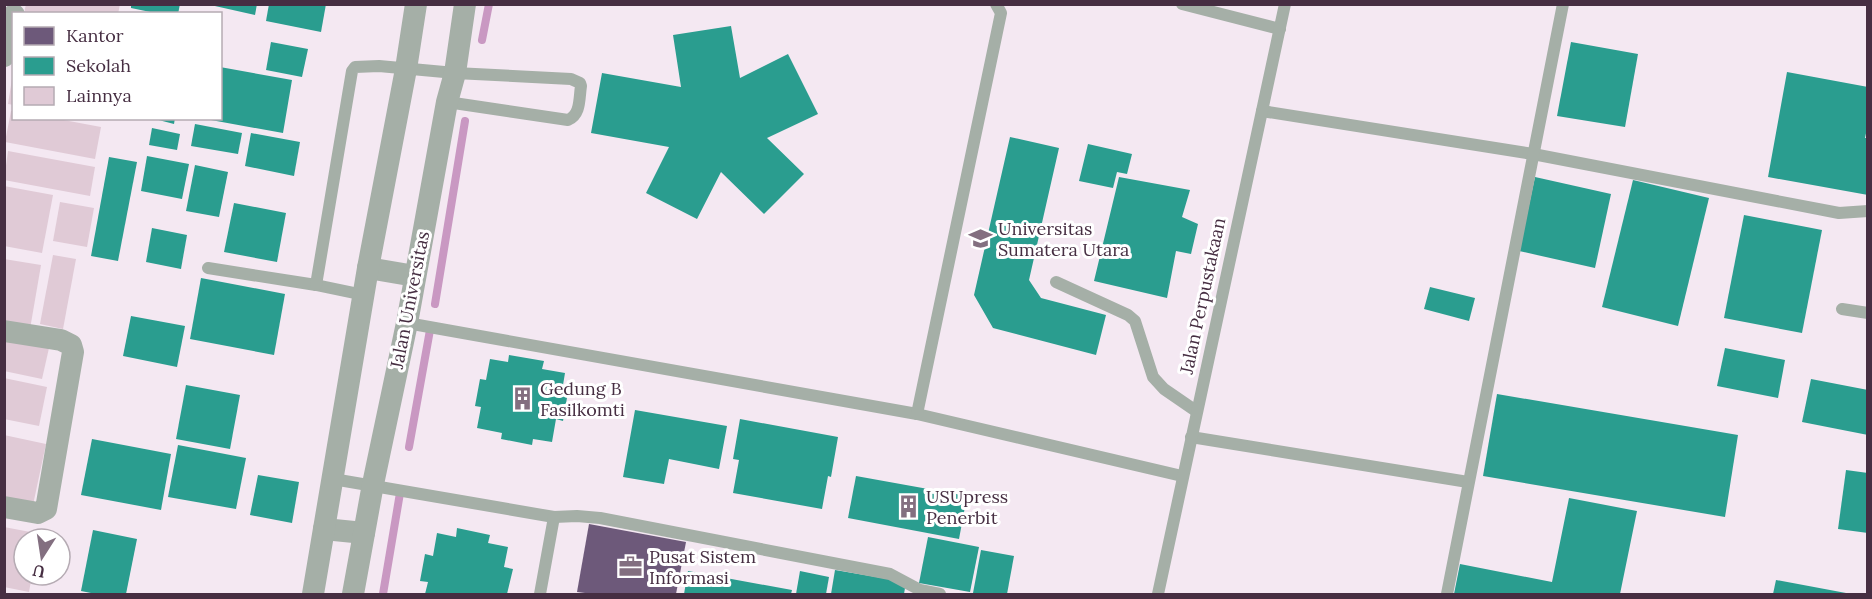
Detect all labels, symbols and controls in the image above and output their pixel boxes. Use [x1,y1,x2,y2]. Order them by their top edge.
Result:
legend [12,12,222,120]
text: Kantor [66,24,124,47]
text: Sekolah [66,54,131,77]
text: Lainnya [66,84,132,107]
street label: Jalan Perpustakaan [1175,216,1230,377]
place label: Universitas Sumatera Utara [998,217,1129,261]
school or university icon: Universitas Sumatera Utara [967,226,993,252]
street label: Jalan Universitas [385,229,434,372]
place label: Gedung B Fasilkomti [540,377,625,421]
building icon: Gedung B Fasilkomti [509,386,535,412]
place label: USUpress Penerbit [926,485,1008,529]
building icon: USUpress Penerbit [895,494,921,520]
north arrow [12,527,72,587]
place label: Pusat Sistem Informasi [649,545,756,589]
office icon: Pusat Sistem Informasi [618,554,644,580]
text: U [31,561,47,583]

